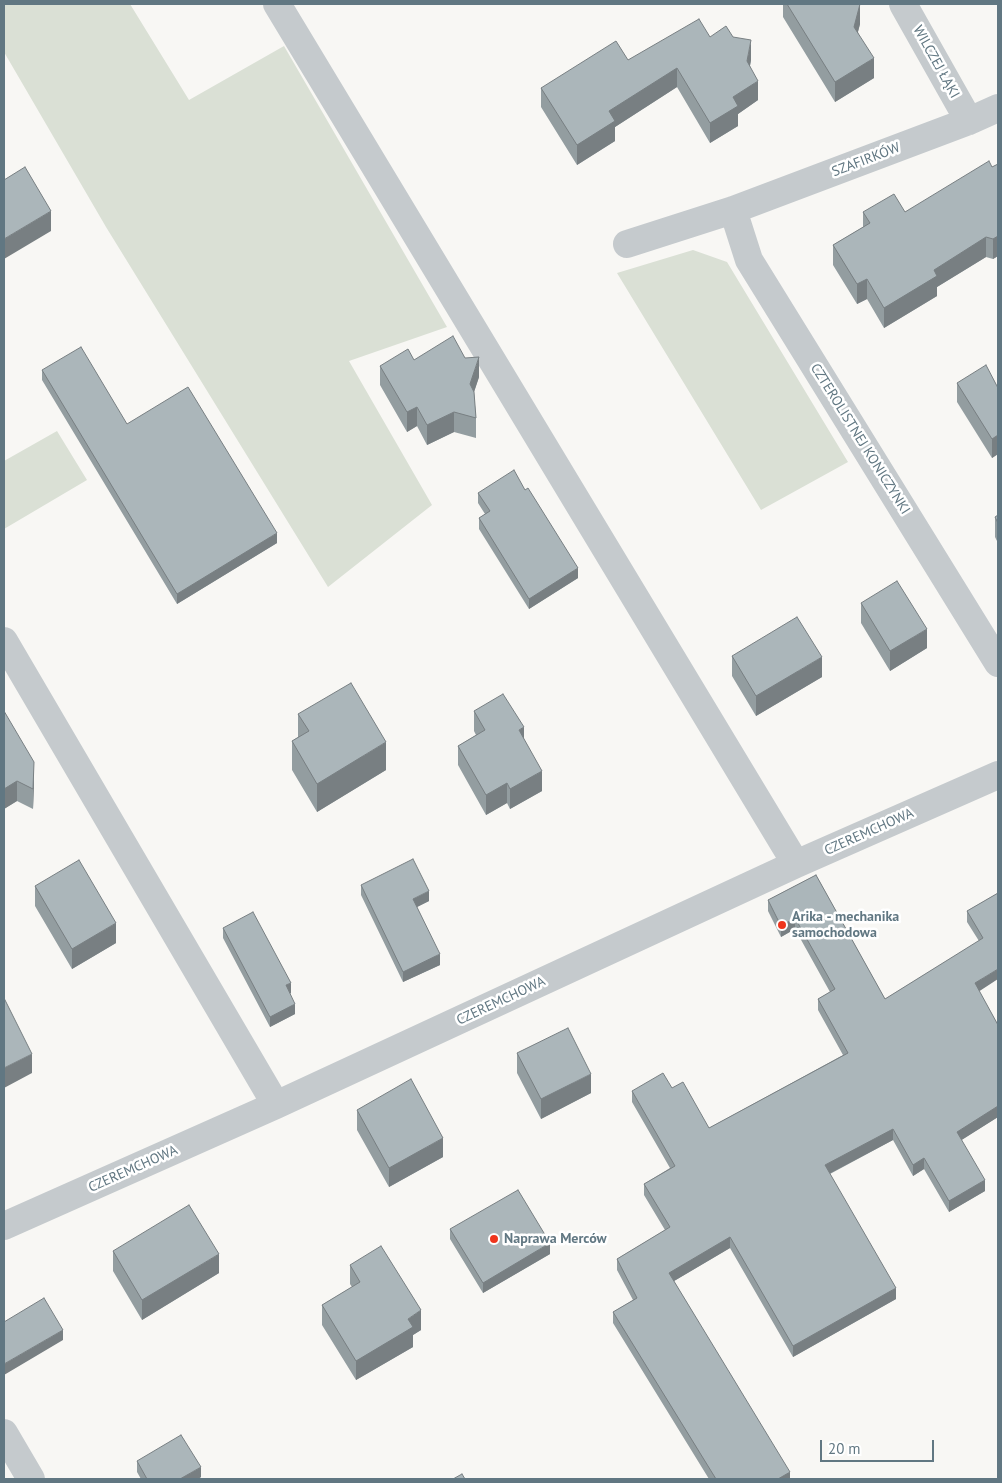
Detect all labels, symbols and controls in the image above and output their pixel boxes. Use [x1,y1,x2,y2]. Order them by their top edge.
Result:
street label: WILCZEJ ŁĄKI [909,23,963,101]
street label: SZAFIRKÓW [830,139,902,181]
street label: CZTEROLISTNEJ KONICZYNKI [807,361,913,517]
street label: CZEREMCHOWA [822,805,916,859]
place label: Arika - mechanika samochodowa [792,909,899,942]
marker: Arika - mechanika samochodowa [776,919,788,931]
street label: CZEREMCHOWA [454,973,548,1029]
street label: CZEREMCHOWA [86,1142,180,1196]
place label: Naprawa Merców [504,1231,607,1247]
marker: Naprawa Merców [488,1233,500,1245]
scale bar [822,1430,936,1462]
text: 20 m [828,1439,861,1458]

